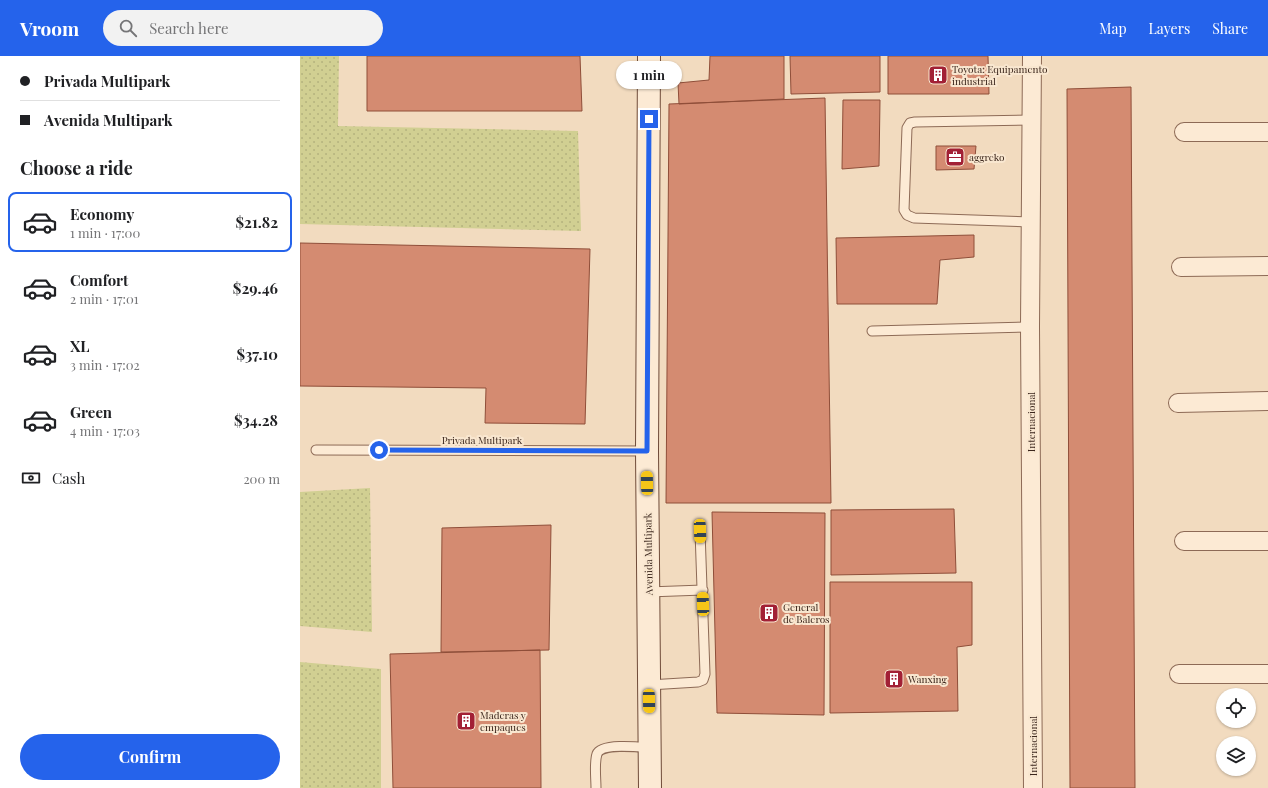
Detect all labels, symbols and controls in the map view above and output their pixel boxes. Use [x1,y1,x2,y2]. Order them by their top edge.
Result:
search box [103,10,383,46]
text: Vroom [20,15,79,41]
icon: search [117,17,139,39]
text: Search here [149,18,229,38]
text: Map [1099,19,1127,38]
text: Layers [1149,19,1190,38]
text: Share [1212,19,1248,38]
callout: 1 min [616,61,682,89]
place label: Toyota: Equipamento industrial [952,62,1048,88]
building icon: Toyota: Equipamento industrial [927,64,949,86]
text: 1 min [633,66,665,83]
text: Privada Multipark [44,71,170,91]
text: Avenida Multipark [44,110,173,130]
route end [640,110,658,128]
office icon: aggreko [944,146,966,168]
place label: aggreko [969,150,1005,164]
text: Choose a ride [20,156,133,180]
icon: car [22,204,58,240]
text: Economy [70,204,134,224]
text: $21.82 [235,212,278,232]
text: 1 min · 17:00 [70,224,140,241]
icon: car [22,270,58,306]
text: Comfort [70,270,128,290]
text: $29.46 [233,278,278,298]
text: 2 min · 17:01 [70,290,139,307]
icon: car [22,336,58,372]
text: XL [70,336,90,356]
text: $37.10 [236,344,278,364]
text: 3 min · 17:02 [70,356,140,373]
street label: Internacional [1024,392,1038,452]
icon: car [22,402,58,438]
text: Green [70,402,112,422]
text: $34.28 [234,410,278,430]
text: 4 min · 17:03 [70,422,140,439]
street label: Privada Multipark [442,433,523,447]
route start [370,441,388,459]
icon: cash [20,467,42,489]
text: Cash [52,468,85,488]
text: 200 m [243,470,280,487]
car [641,471,653,495]
street label: Avenida Multipark [640,512,656,596]
car [694,519,706,543]
car [697,592,709,616]
place label: General de Baleros [783,600,830,626]
building icon: General de Baleros [758,602,780,624]
building icon: Wanxing [883,668,905,690]
place label: Wanxing [907,672,947,686]
map controls [1216,688,1256,776]
button: locate [1216,688,1256,728]
car [643,689,655,713]
place label: Maderas y empaques [480,708,526,734]
building icon: Maderas y empaques [455,710,477,732]
street label: Internacional [1026,716,1040,776]
button: Confirm [20,734,280,780]
button: layers [1216,736,1256,776]

